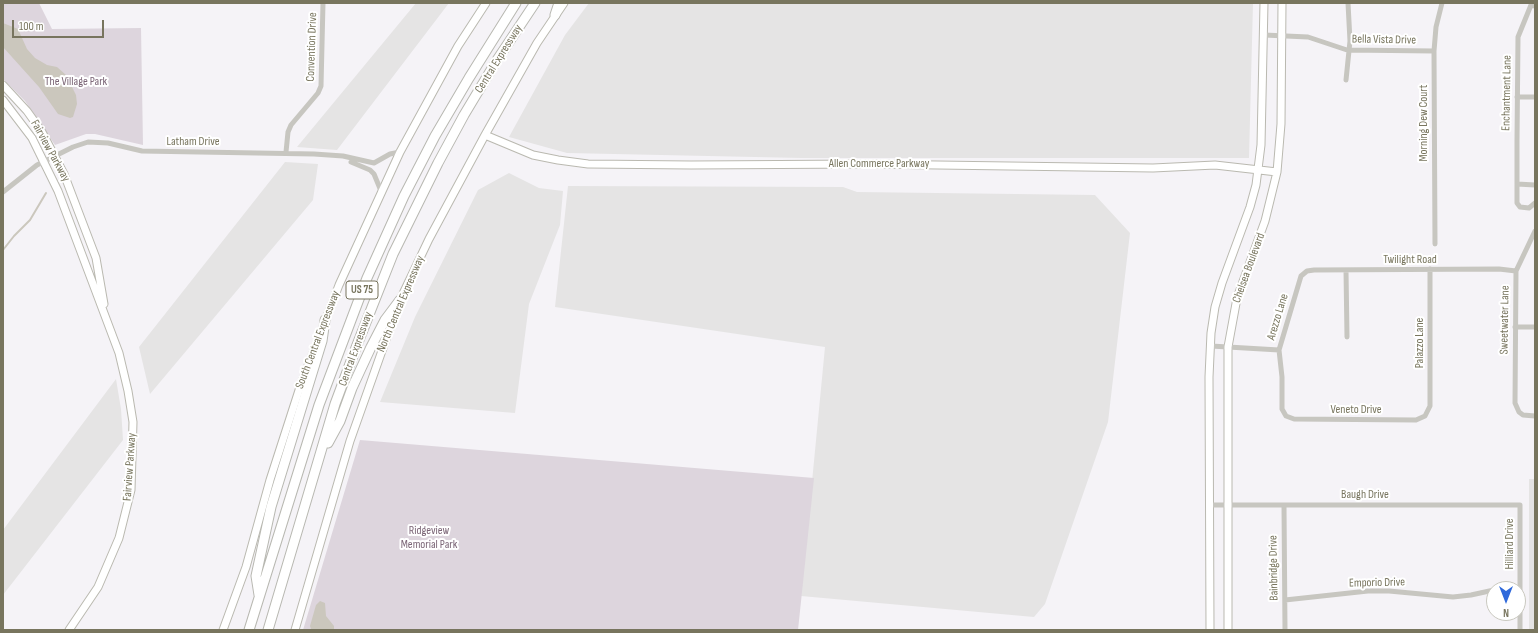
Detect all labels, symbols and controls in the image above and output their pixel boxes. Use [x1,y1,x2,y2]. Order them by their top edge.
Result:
scale bar [14,12,106,38]
street label: Convention Drive [304,12,320,82]
text: 100 m [19,19,44,34]
street label: Central Expressway [472,22,526,96]
street label: Bella Vista Drive [1352,32,1416,48]
street label: Enchantment Lane [1499,55,1515,131]
park label: The Village Park [45,75,107,89]
street label: Morning Dew Court [1417,84,1431,162]
street label: Fairview Parkway [27,118,73,184]
street label: Latham Drive [166,135,220,149]
street label: Allen Commerce Parkway [829,157,929,171]
street label: Chelsea Boulevard [1230,231,1268,305]
street label: Twilight Road [1383,253,1437,267]
street label: North Central Expressway [374,254,428,354]
road number: US 75 [346,281,378,299]
street label: Sweetwater Lane [1497,285,1513,355]
street label: South Central Expressway [293,289,343,391]
street label: Arezzo Lane [1264,292,1292,342]
street label: Central Expressway [336,310,376,388]
street label: Palazzo Lane [1413,318,1427,368]
street label: Veneto Drive [1330,403,1382,417]
street label: Fairview Parkway [120,432,140,502]
street label: Baugh Drive [1341,488,1389,502]
street label: Hilliard Drive [1503,518,1517,570]
park label: Ridgeview Memorial Park [401,524,457,552]
street label: Bainbridge Drive [1266,535,1282,601]
street label: Emporio Drive [1349,575,1405,591]
north arrow [1486,581,1526,621]
text: N [1503,606,1509,619]

